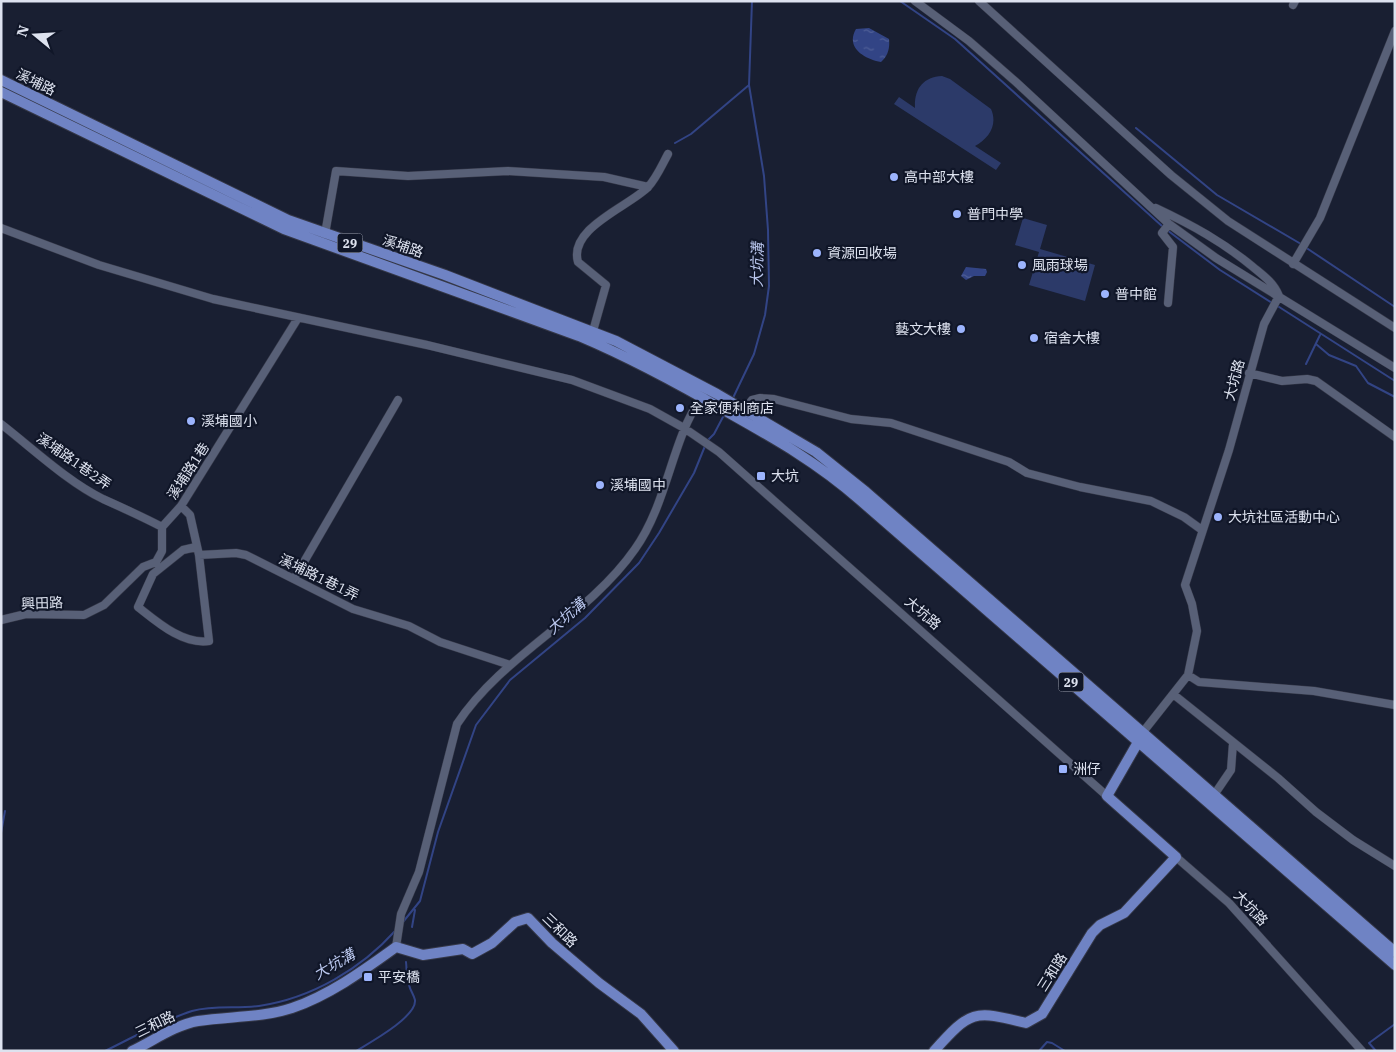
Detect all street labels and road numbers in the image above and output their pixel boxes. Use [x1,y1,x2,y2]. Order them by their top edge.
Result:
street label: 溪埔路 [13,65,59,99]
street label: 溪埔路 [380,231,426,261]
road number: 29 [338,234,362,252]
street label: 大坑路 [1220,357,1248,403]
street label: 溪埔路1巷2弄 [33,429,115,493]
street label: 溪埔路1巷 [163,439,213,503]
street label: 溪埔路1巷1弄 [276,550,362,604]
street label: 大坑路 [901,592,945,634]
street label: 興田路 [21,593,63,613]
road number: 29 [1058,672,1084,692]
street label: 大坑路 [1230,887,1272,929]
street label: 三和路 [539,909,581,951]
street label: 三和路 [1033,949,1071,995]
street label: 三和路 [132,1007,178,1041]

